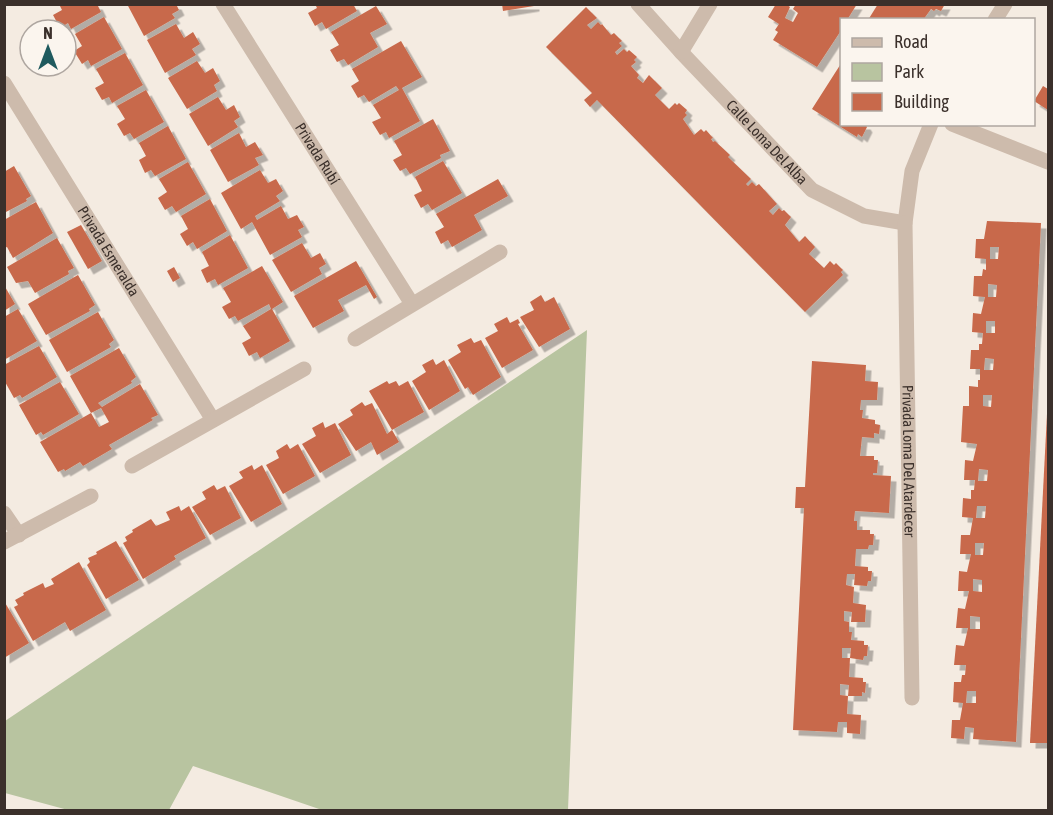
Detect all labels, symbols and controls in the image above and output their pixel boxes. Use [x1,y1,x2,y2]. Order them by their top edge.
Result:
north arrow [18,18,78,78]
legend [840,18,1035,126]
text: N [43,24,53,42]
text: Road [894,31,928,52]
text: Park [894,61,924,82]
text: Building [894,91,949,112]
street label: Calle Loma Del Alba [723,96,811,188]
street label: Privada Rubí [292,119,344,188]
street label: Privada Esmeralda [74,203,143,299]
street label: Privada Loma Del Atardecer [899,385,919,538]

